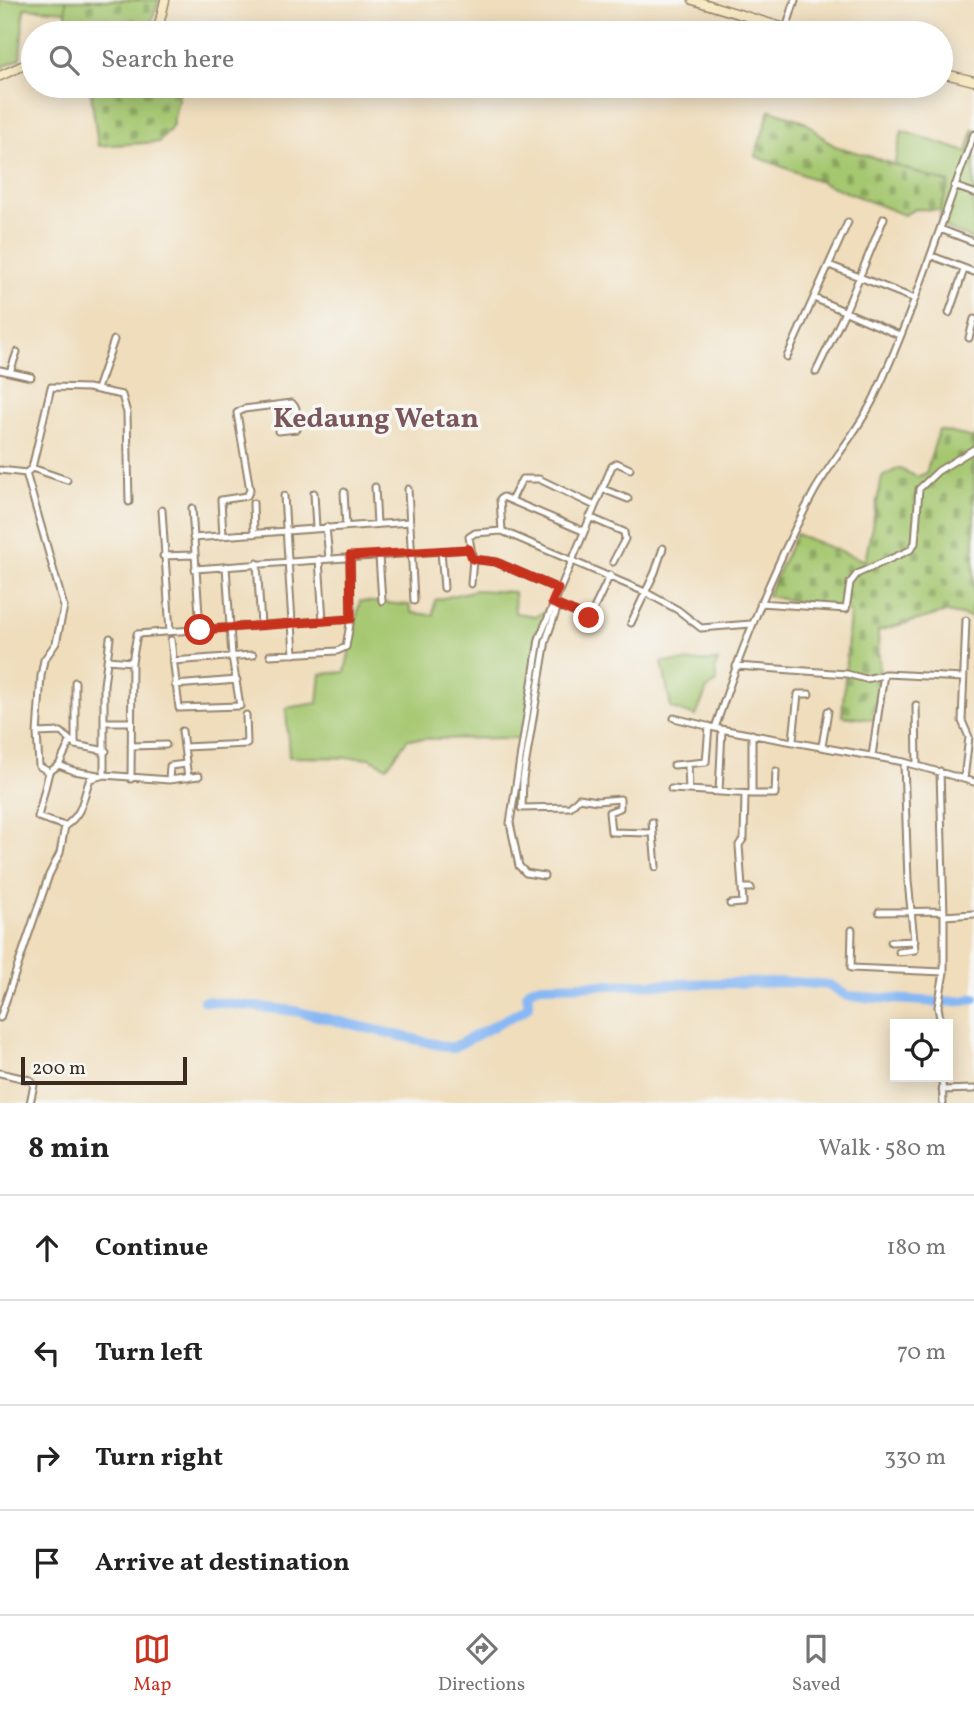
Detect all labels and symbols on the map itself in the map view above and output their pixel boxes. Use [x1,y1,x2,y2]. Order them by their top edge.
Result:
district label: Kedaung Wetan [273,400,479,439]
route end [573,602,604,633]
route start [184,614,215,645]
scale bar [21,1054,187,1086]

